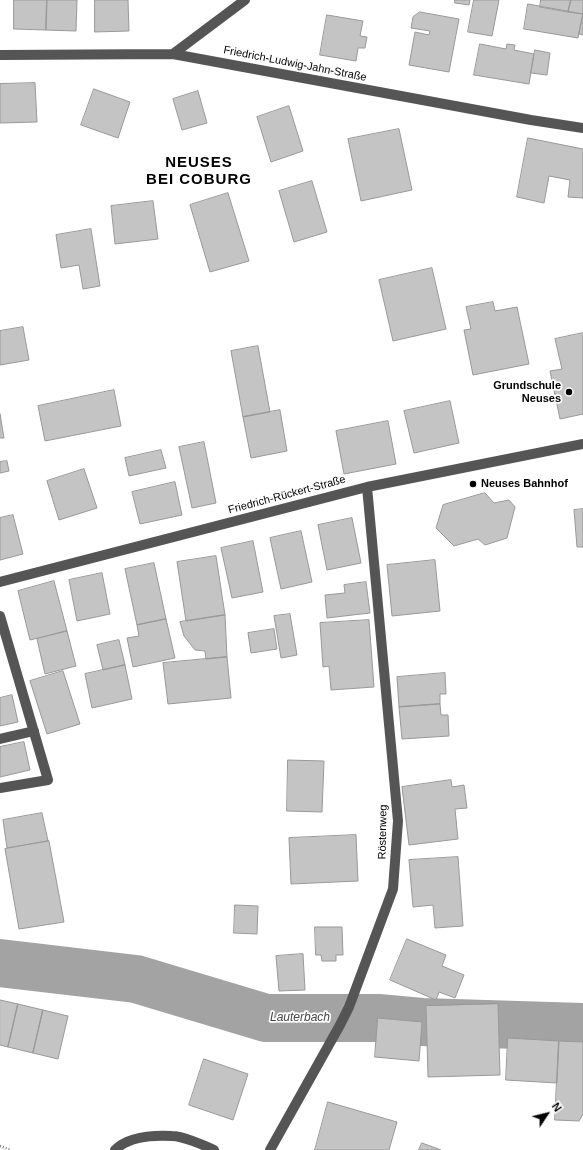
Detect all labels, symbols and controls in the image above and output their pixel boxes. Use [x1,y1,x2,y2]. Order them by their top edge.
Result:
street label: Friedrich-Ludwig-Jahn-Straße [222,44,368,84]
district label: NEUSES BEI COBURG [146,154,252,189]
place label: Grundschule Neuses [493,379,561,405]
marker: Grundschule Neuses [564,387,574,397]
street label: Friedrich-Rückert-Straße [227,473,347,517]
place label: Neuses Bahnhof [481,477,568,491]
marker: Neuses Bahnhof [468,479,478,489]
street label: Röstenweg [376,804,390,860]
water label: Lauterbach [270,1011,330,1025]
north arrow [527,1094,567,1134]
text: N [550,1100,564,1114]

